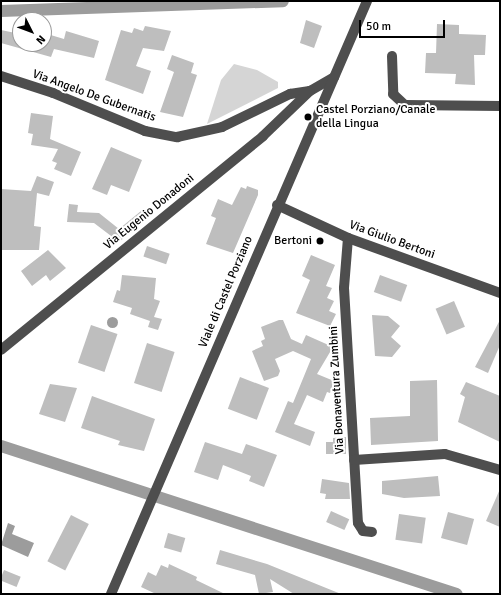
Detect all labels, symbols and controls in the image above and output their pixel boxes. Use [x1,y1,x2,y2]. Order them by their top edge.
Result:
north arrow [12,12,52,52]
scale bar [361,12,447,38]
text: 50 m [366,19,391,34]
text: N [33,33,48,47]
street label: Via Angelo De Gubernatis [30,67,158,125]
place label: Castel Porziano/Canale della Lingua [316,103,435,131]
marker: Castel Porziano/Canale della Lingua [303,112,313,122]
street label: Via Eugenio Donadoni [101,171,197,253]
street label: Via Giulio Bertoni [347,218,437,262]
street label: Viale di Castel Porziano [196,234,256,350]
place label: Bertoni [274,234,312,248]
marker: Bertoni [315,236,325,246]
street label: Via Bonaventura Zumbini [326,326,348,454]

